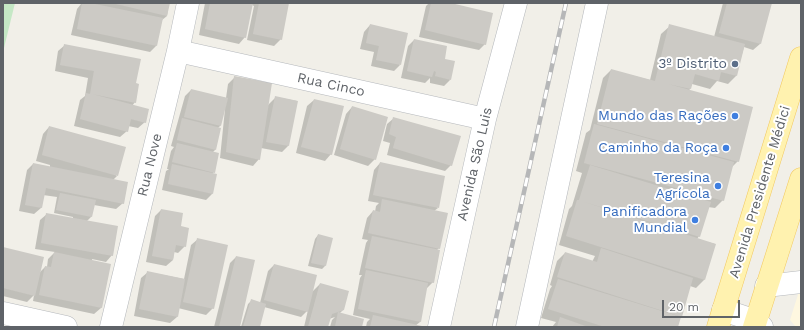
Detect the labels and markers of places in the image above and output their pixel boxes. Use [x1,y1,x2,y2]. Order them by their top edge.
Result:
place label: 3º Distrito [658,56,727,72]
marker: 3º Distrito [730,59,740,69]
place label: Mundo das Rações [598,108,727,124]
marker: Mundo das Rações [730,111,740,121]
place label: Caminho da Roça [598,140,718,156]
marker: Caminho da Roça [721,143,731,153]
place label: Teresina Agrícola [654,170,710,202]
marker: Teresina Agrícola [713,181,723,191]
place label: Panificadora Mundial [603,204,687,236]
marker: Panificadora Mundial [690,215,700,225]

